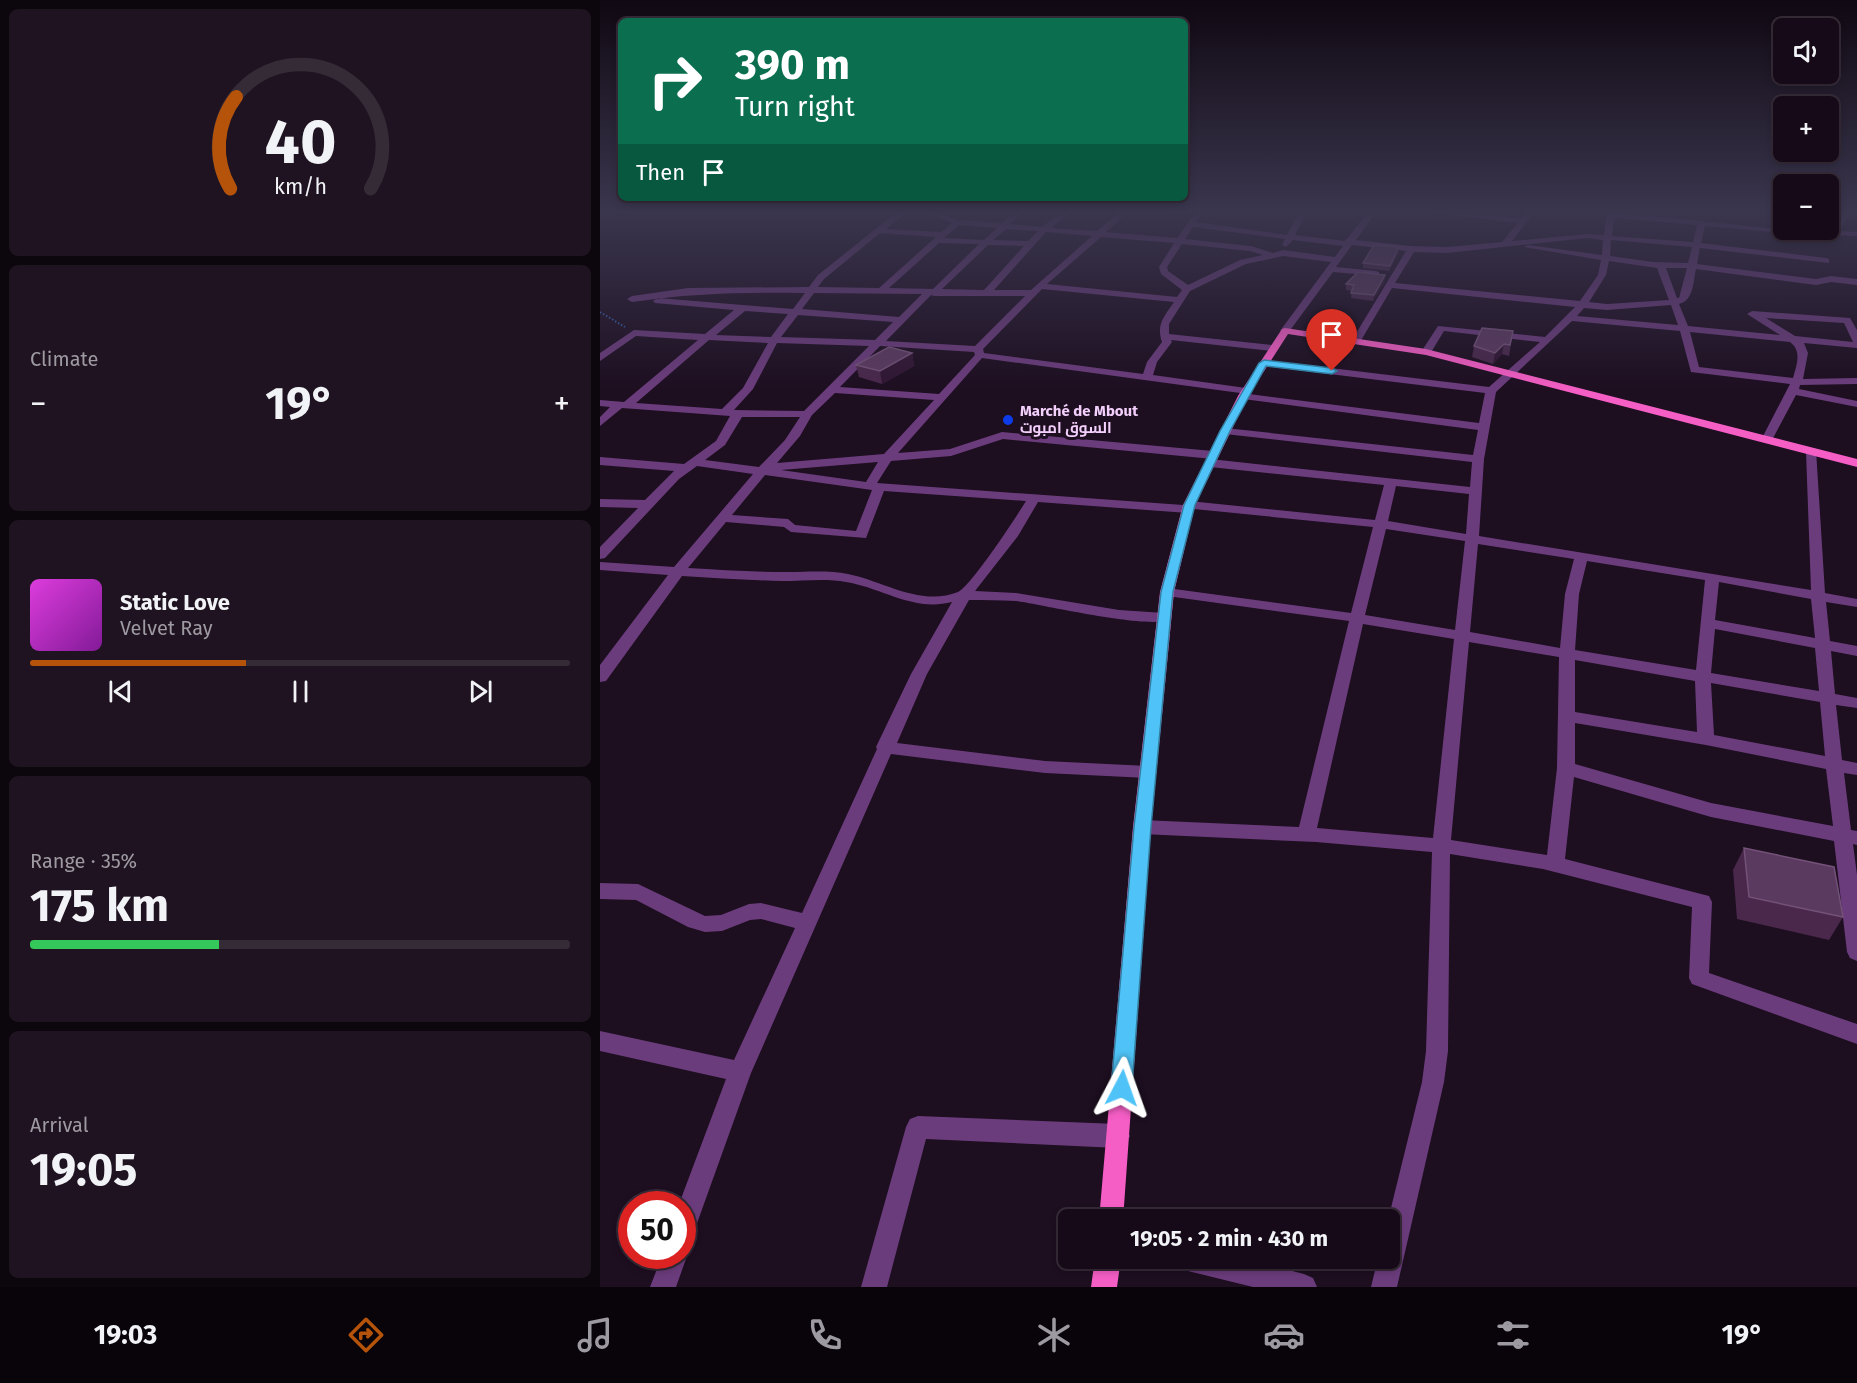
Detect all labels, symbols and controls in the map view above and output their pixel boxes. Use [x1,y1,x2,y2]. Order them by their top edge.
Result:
map controls [1773,18,1839,240]
button: sound [1773,18,1839,84]
text: 390 m [735,40,850,90]
icon: right [636,42,714,120]
text: Turn right [735,91,855,123]
button: + [1773,96,1839,162]
text: 40 [264,105,336,180]
icon: arrive [697,156,730,189]
text: Then [636,159,685,186]
button: − [1773,174,1839,240]
text: km/h [273,175,327,201]
pin [1306,309,1357,371]
icon: arrive [1315,318,1348,351]
text: Climate [30,347,98,371]
text: 19° [265,377,335,431]
text: − [30,384,47,424]
text: + [554,384,570,424]
place label: Marché de Mbout السوق امبوت [1020,402,1138,437]
marker: Marché de Mbout السوق امبوت [1001,413,1015,427]
text: Static Love [120,589,230,616]
text: Velvet Ray [120,616,213,640]
icon: previous [104,675,137,708]
icon: pause [284,675,317,708]
icon: next [464,675,497,708]
text: Range · 35% [30,849,137,873]
text: 175 km [30,879,169,933]
position arrow [1090,1056,1154,1120]
text: Arrival [30,1113,89,1137]
text: 19:05 [30,1143,137,1197]
speed limit sign: 50 [618,1191,696,1269]
text: 19:05 · 2 min · 430 m [1130,1225,1328,1252]
icon: directions [345,1314,387,1356]
icon: music [574,1314,616,1356]
icon: phone [804,1314,846,1356]
icon: climate [1033,1314,1075,1356]
icon: car [1263,1314,1305,1356]
icon: filters [1492,1314,1534,1356]
text: 19:03 [94,1319,157,1351]
text: 19° [1721,1319,1763,1351]

